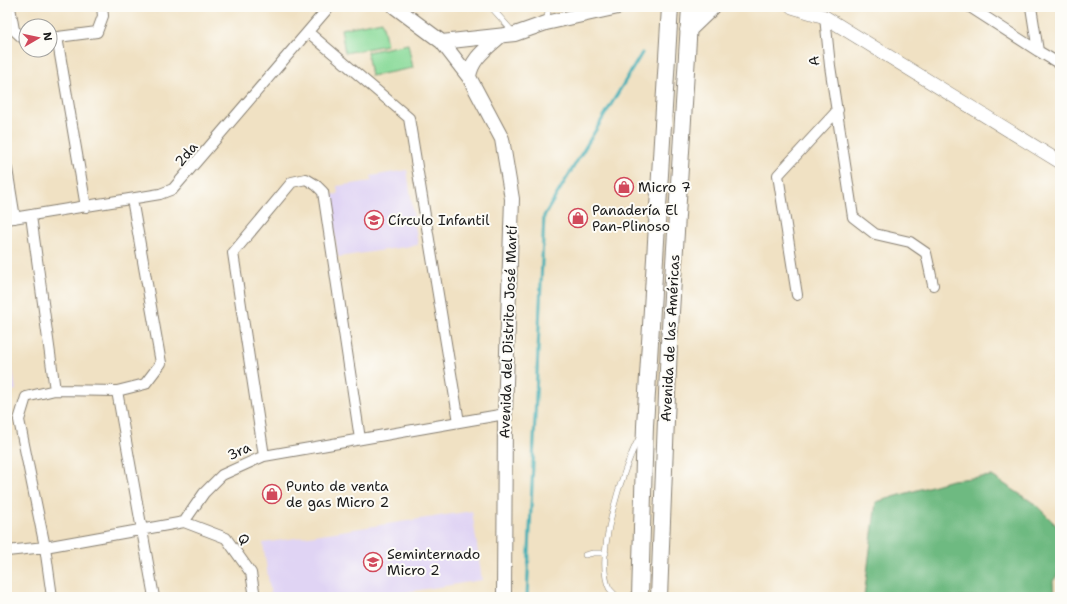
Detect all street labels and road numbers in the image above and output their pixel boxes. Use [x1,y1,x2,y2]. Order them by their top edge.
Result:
street label: A [804,55,824,67]
street label: 2da [170,138,202,170]
street label: Avenida del Distrito José Martí [495,225,521,439]
street label: Avenida de las Américas [657,254,683,422]
street label: 3ra [224,438,254,464]
street label: Q [234,530,254,548]

